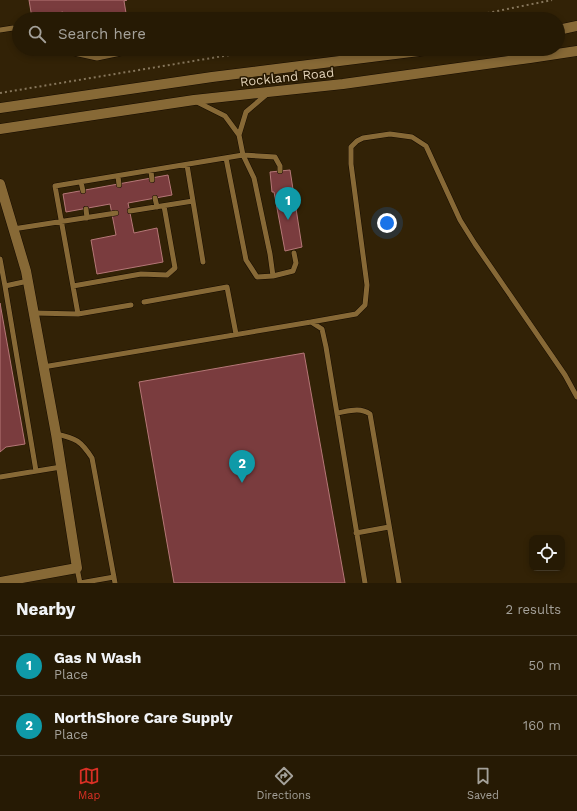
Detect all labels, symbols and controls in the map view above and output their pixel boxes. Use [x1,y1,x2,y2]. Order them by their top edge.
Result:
search box [12,12,565,56]
icon: search [26,23,48,45]
text: Search here [58,25,146,43]
street label: Rockland Road [239,65,335,89]
pin: 1 [275,187,301,220]
your location [377,213,397,233]
pin: 2 [229,450,255,483]
map controls [529,535,565,571]
button: locate [529,535,565,571]
text: Nearby [16,599,75,619]
text: 2 results [506,602,561,617]
text: Gas N Wash [54,649,141,667]
text: 1 [26,658,32,673]
text: 50 m [529,658,561,673]
text: Place [54,667,88,682]
text: NorthShore Care Supply [54,709,233,727]
text: 2 [25,718,33,733]
text: 160 m [523,718,561,733]
text: Place [54,727,88,742]
tab: Map [78,765,100,802]
tab: Directions [257,765,311,802]
tab: Saved [467,765,499,802]

